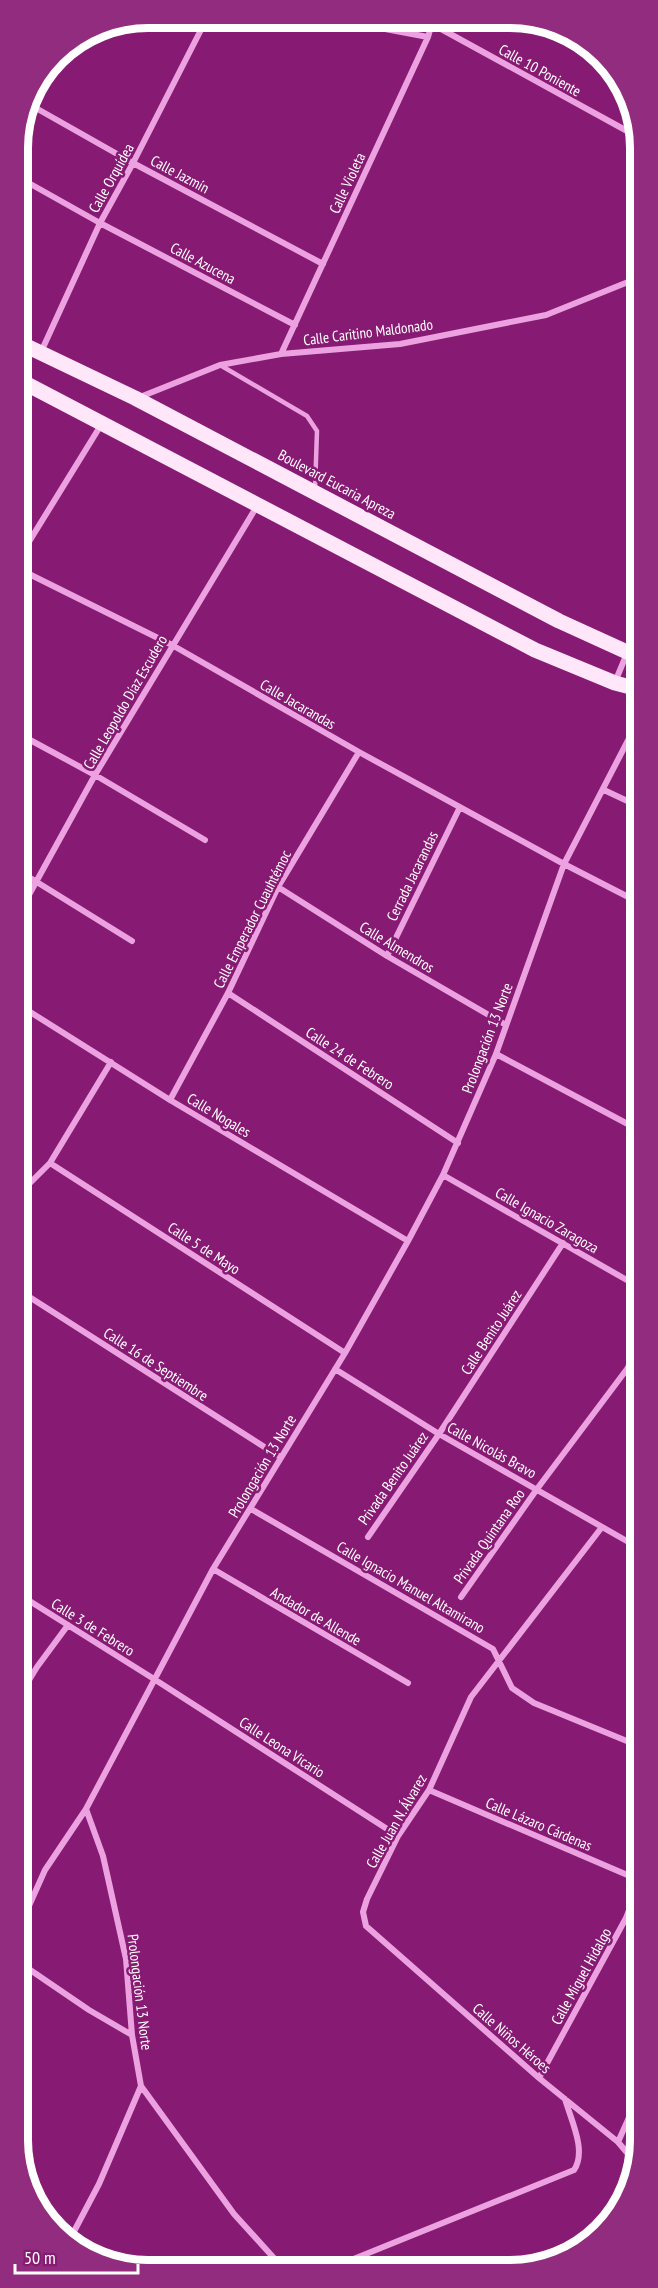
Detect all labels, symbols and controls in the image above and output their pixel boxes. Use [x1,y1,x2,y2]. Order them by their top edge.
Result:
street label: Calle 10 Poniente [495,40,585,100]
street label: Calle Orquídea [84,140,138,216]
street label: Calle Violeta [325,149,369,217]
street label: Calle Jazmín [147,151,213,197]
street label: Calle Azucena [167,238,239,288]
street label: Calle Caritino Maldonado [302,315,434,349]
street label: Boulevard Eucaria Apreza [275,445,399,523]
street label: Calle Leopoldo Díaz Escudero [79,632,171,772]
street label: Calle Jacarandas [257,675,339,733]
street label: Cerrada Jacarandas [382,828,442,924]
street label: Calle Emperador Cuauhtémoc [209,846,295,991]
street label: Calle Almendros [356,917,438,977]
street label: Prolongación 13 Norte [457,980,517,1096]
street label: Calle 24 de Febrero [302,1022,398,1094]
street label: Calle Nogales [184,1089,254,1141]
street label: Calle Ignacio Zaragoza [492,1183,602,1257]
street label: Calle 5 de Mayo [164,1218,244,1278]
street label: Calle Benito Juárez [456,1286,526,1378]
street label: Calle 16 de Septiembre [100,1323,212,1405]
street label: Prolongación 13 Norte [224,1411,300,1521]
street label: Calle Nicolás Bravo [444,1418,540,1482]
street label: Privada Benito Juárez [354,1428,432,1528]
street label: Privada Quintana Roo [449,1485,529,1587]
street label: Calle Ignacio Manuel Altamirano [334,1537,488,1637]
street label: Andador de Allende [267,1582,365,1650]
street label: Calle 3 de Febrero [48,1594,138,1660]
street label: Calle Leona Vicario [236,1712,328,1782]
street label: Calle Juan N. Álvarez [361,1771,431,1871]
street label: Calle Lázaro Cárdenas [483,1793,595,1855]
street label: Calle Miguel Hidalgo [547,1924,615,2028]
street label: Prolongación 13 Norte [123,1933,157,2051]
street label: Calle Niños Héroes [469,1999,555,2077]
scale bar [15,2237,138,2275]
text: 50 m [24,2246,56,2269]

